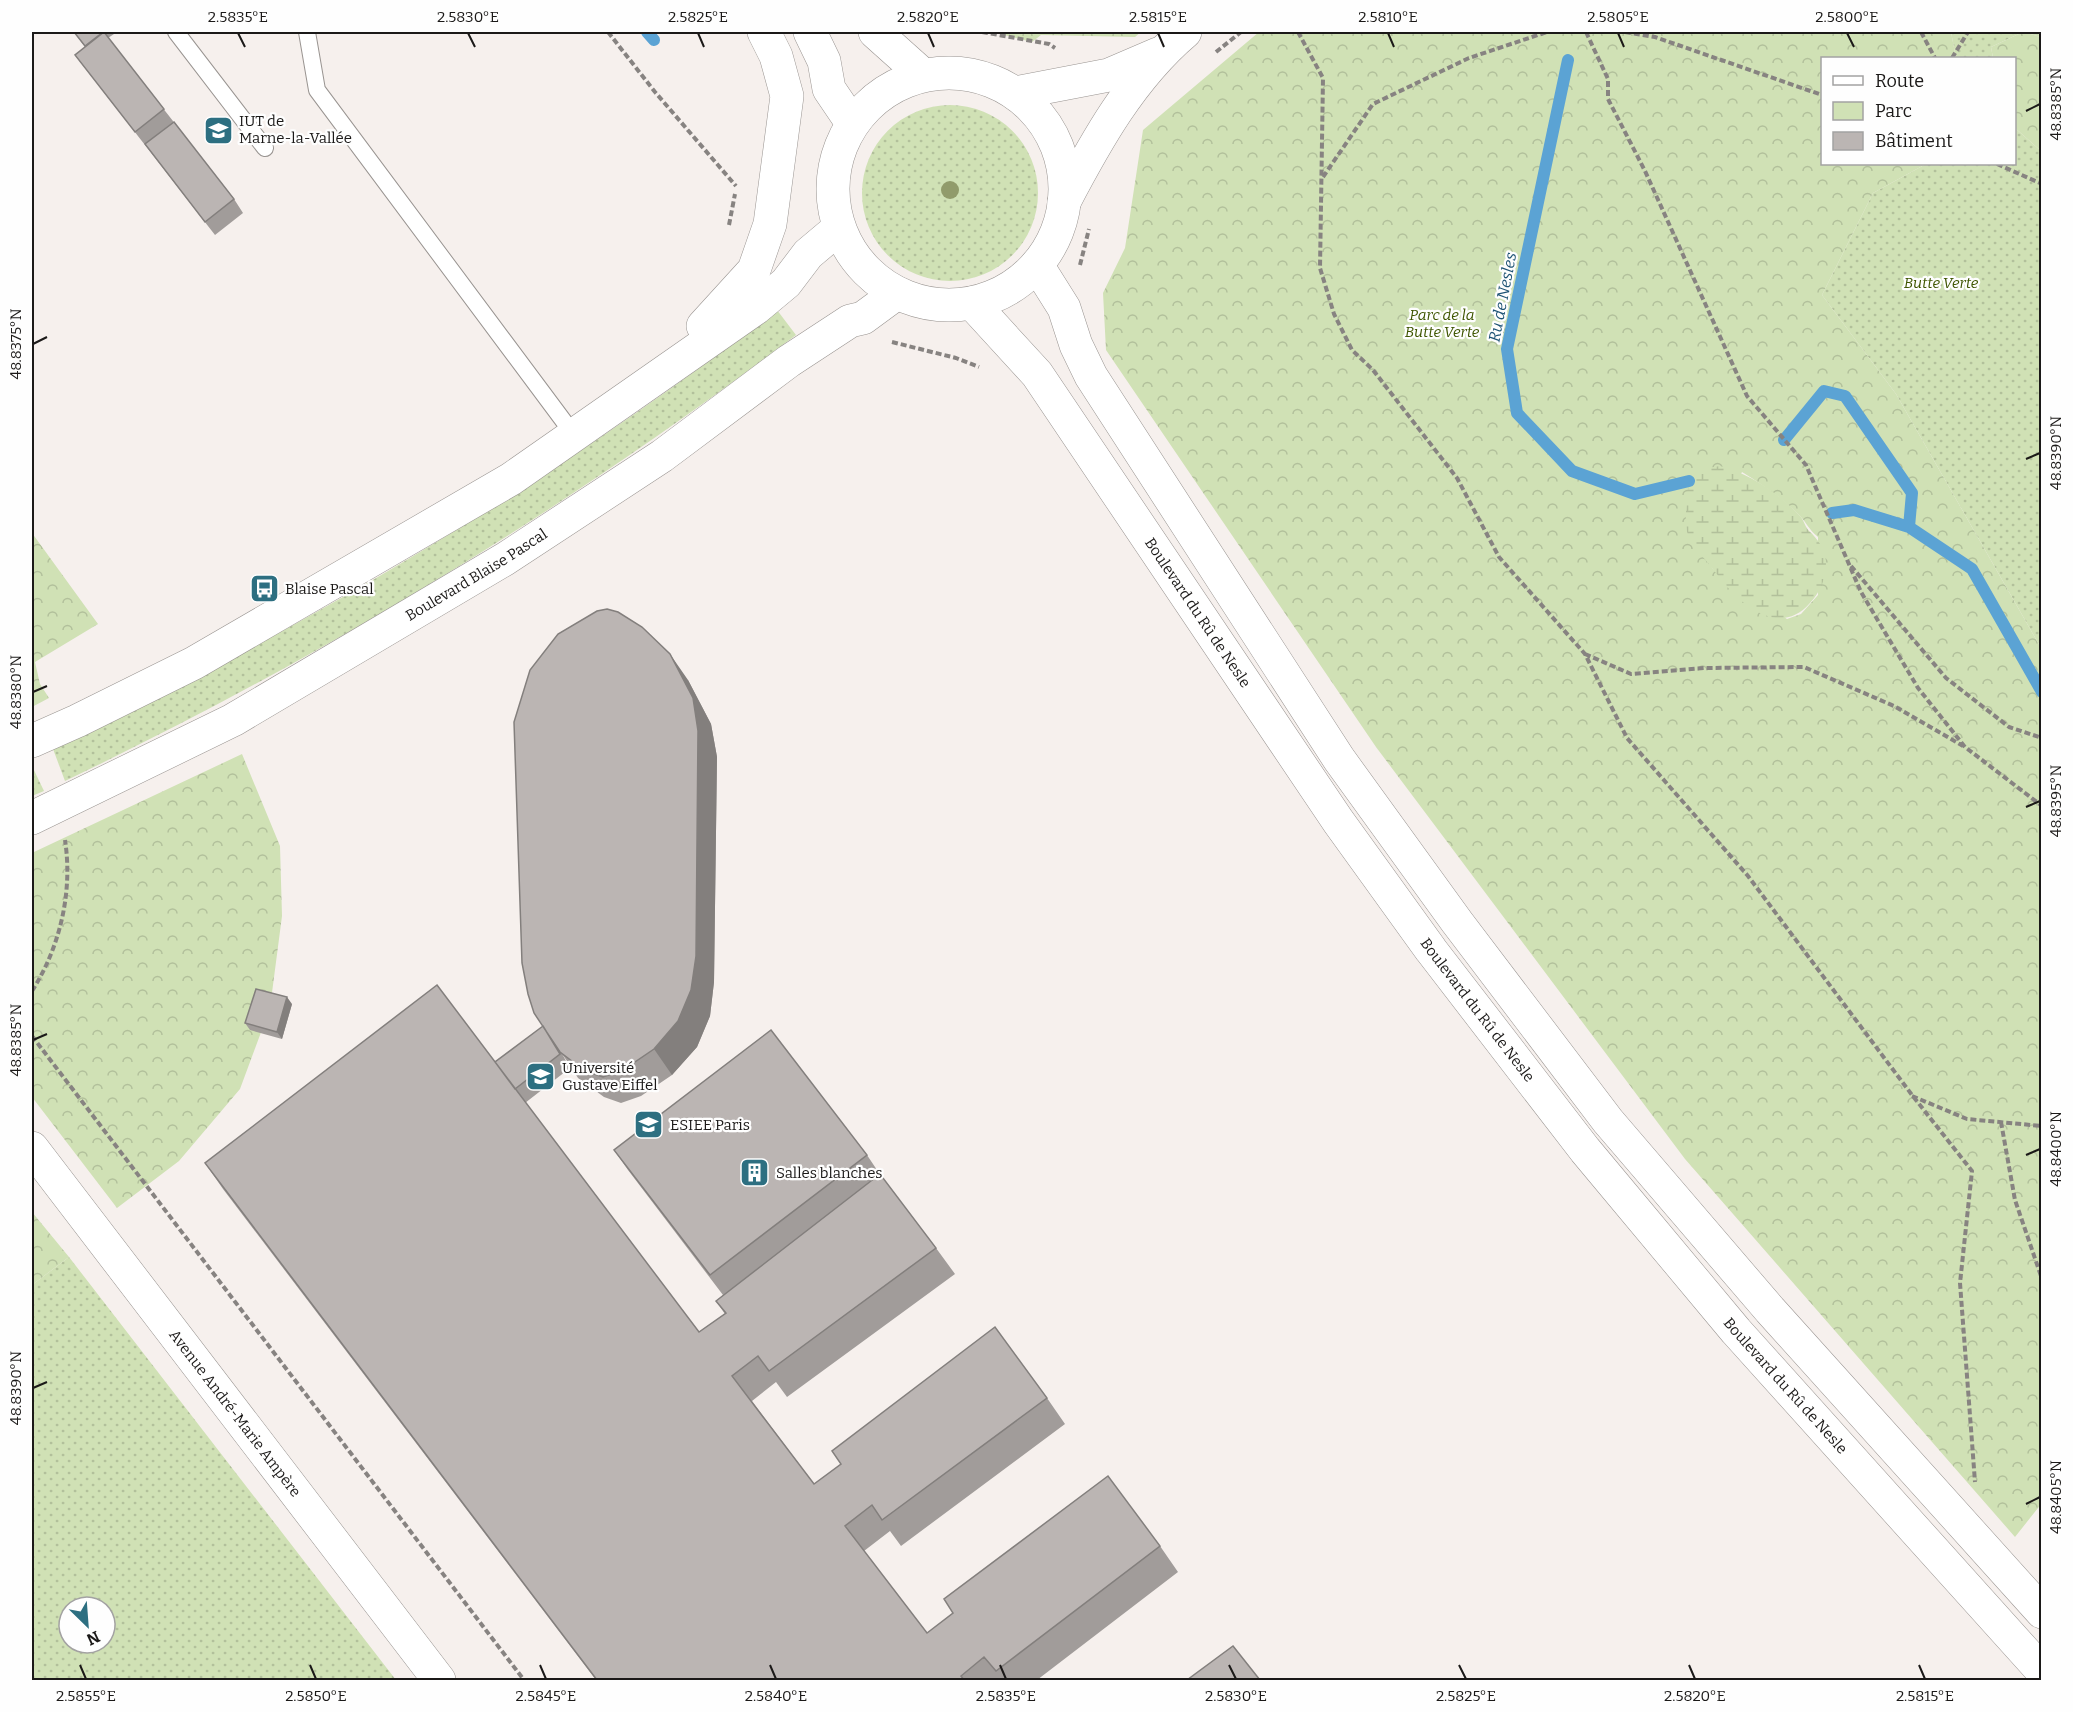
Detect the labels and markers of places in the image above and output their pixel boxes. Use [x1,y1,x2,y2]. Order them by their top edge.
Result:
place label: IUT de Marne-la-Vallée [239,112,352,147]
school or university icon: IUT de Marne-la-Vallée [202,114,234,146]
bus stop icon: Blaise Pascal [248,573,280,605]
place label: Blaise Pascal [285,580,374,598]
place label: Université Gustave Eiffel [562,1059,658,1094]
school or university icon: Université Gustave Eiffel [525,1061,557,1093]
school or university icon: ESIEE Paris [633,1109,665,1141]
place label: ESIEE Paris [670,1116,750,1134]
building icon: Salles blanches [739,1157,771,1189]
place label: Salles blanches [776,1164,883,1182]

